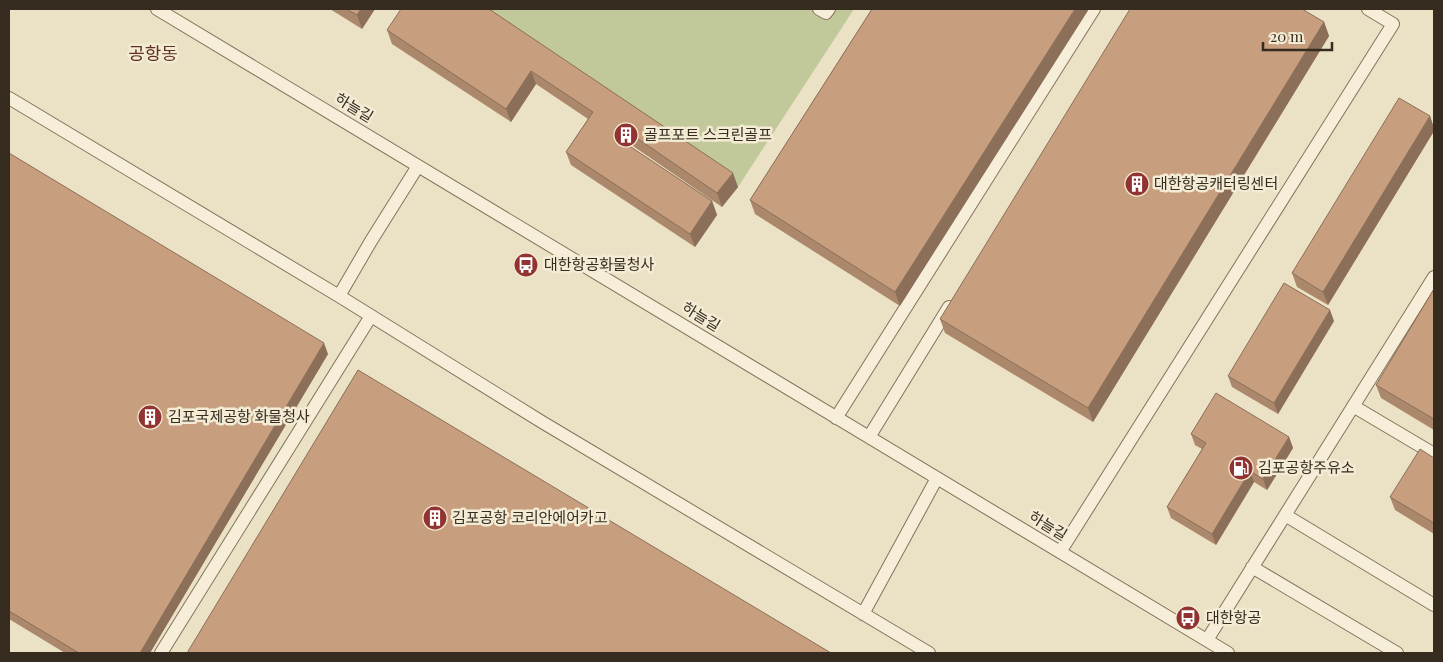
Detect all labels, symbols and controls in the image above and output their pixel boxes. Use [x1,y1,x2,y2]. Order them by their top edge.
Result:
scale bar [1263,20,1332,52]
text: 20 m [1270,26,1304,46]
district label: 공항동 [128,41,178,65]
street label: 하늘길 [332,88,377,126]
building icon: 골프포트 스크린골프 [613,122,639,148]
place label: 골프포트 스크린골프 [644,124,772,144]
building icon: 대한항공캐터링센터 [1124,171,1150,197]
place label: 대한항공캐터링센터 [1154,173,1278,193]
bus stop icon: 대한항공화물청사 [513,252,539,278]
place label: 대한항공화물청사 [544,254,655,274]
street label: 하늘길 [679,297,724,335]
building icon: 김포국제공항 화물청사 [137,404,163,430]
place label: 김포국제공항 화물청사 [168,406,310,426]
fuel station icon: 김포공항주유소 [1228,455,1254,481]
place label: 김포공항주유소 [1258,457,1355,477]
building icon: 김포공항 코리안에어카고 [422,505,448,531]
street label: 하늘길 [1026,506,1071,544]
place label: 김포공항 코리안에어카고 [452,507,608,527]
bus stop icon: 대한항공 [1175,605,1201,631]
place label: 대한항공 [1206,607,1261,627]

